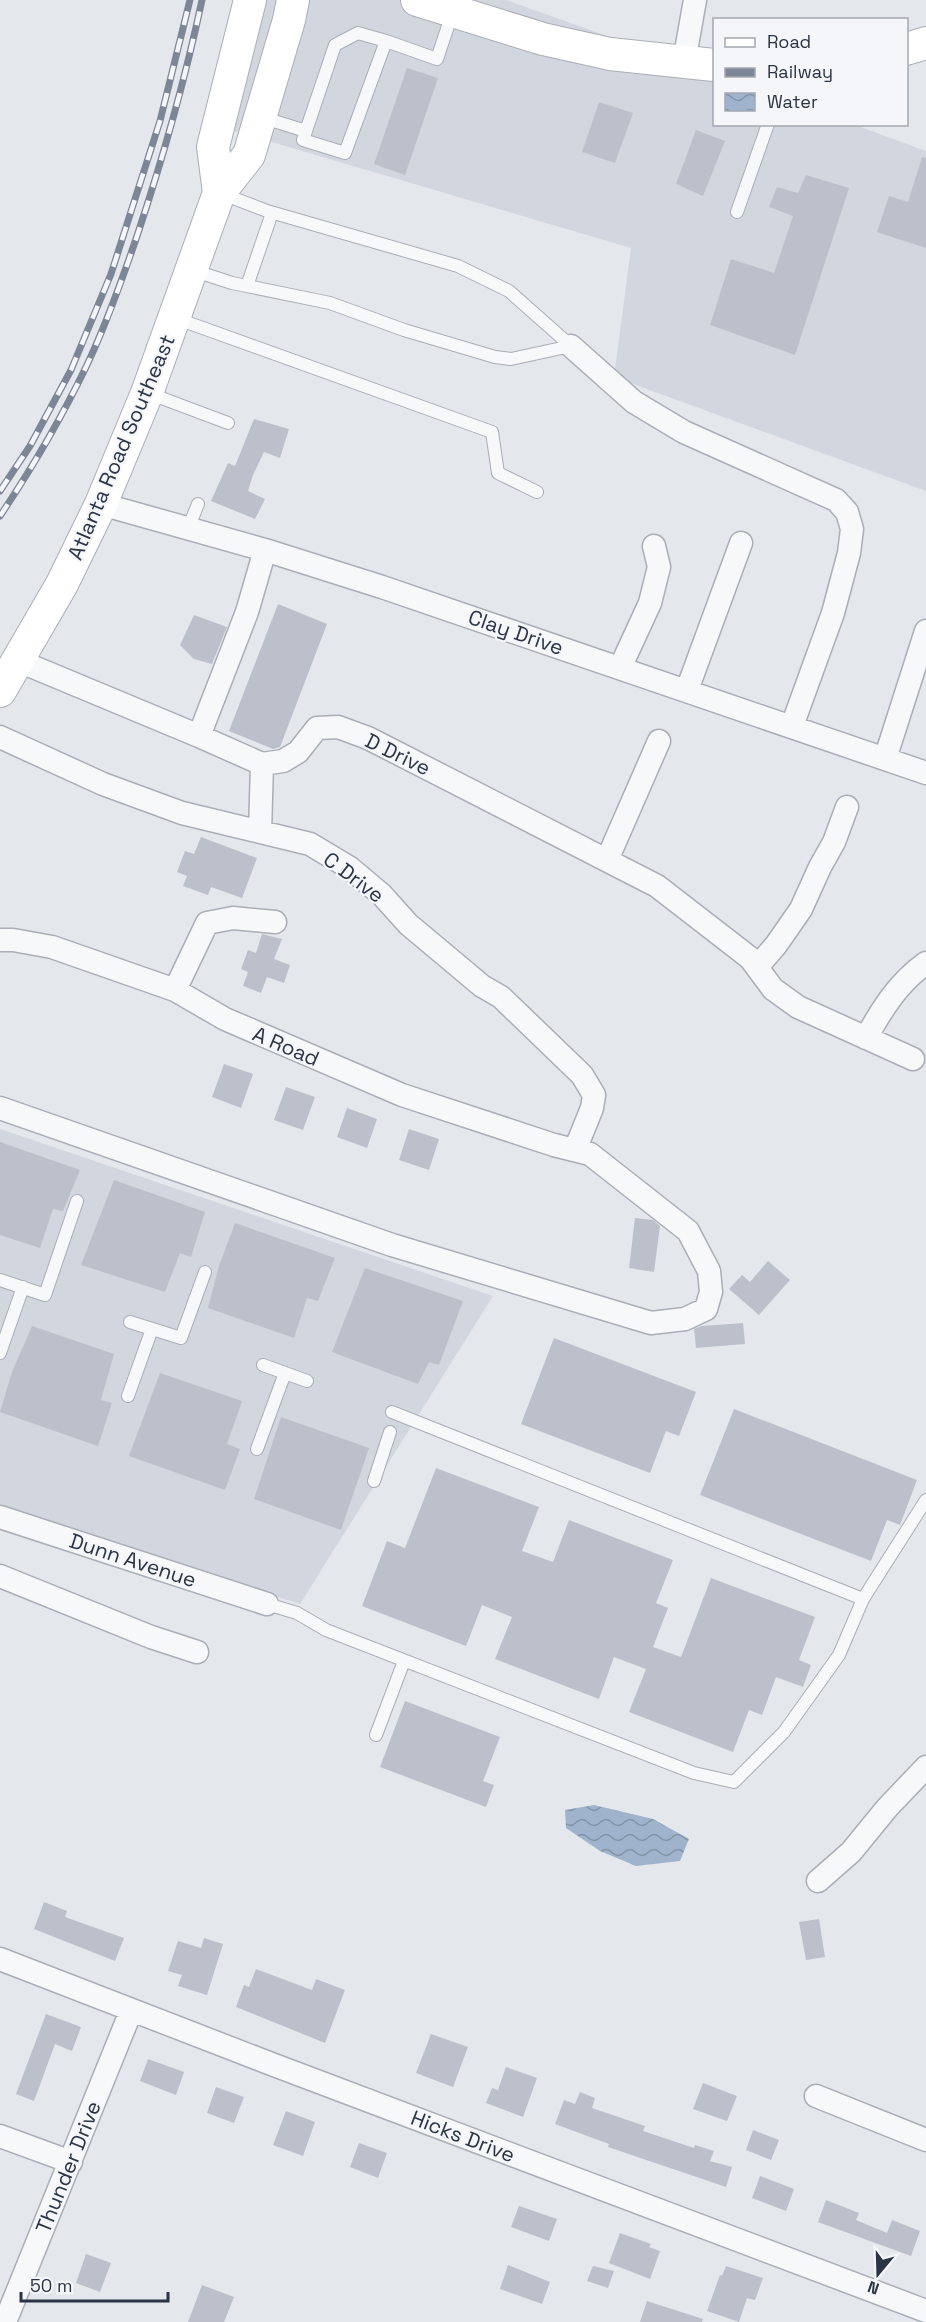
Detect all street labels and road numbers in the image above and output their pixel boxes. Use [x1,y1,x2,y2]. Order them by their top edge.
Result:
street label: Atlanta Road Southeast [61,330,181,564]
street label: Clay Drive [465,603,567,661]
street label: D Drive [361,727,435,781]
street label: C Drive [318,845,390,909]
street label: A Road [249,1020,323,1072]
street label: Dunn Avenue [66,1527,200,1593]
street label: Thunder Drive [29,2097,107,2237]
street label: Hicks Drive [407,2104,519,2168]

